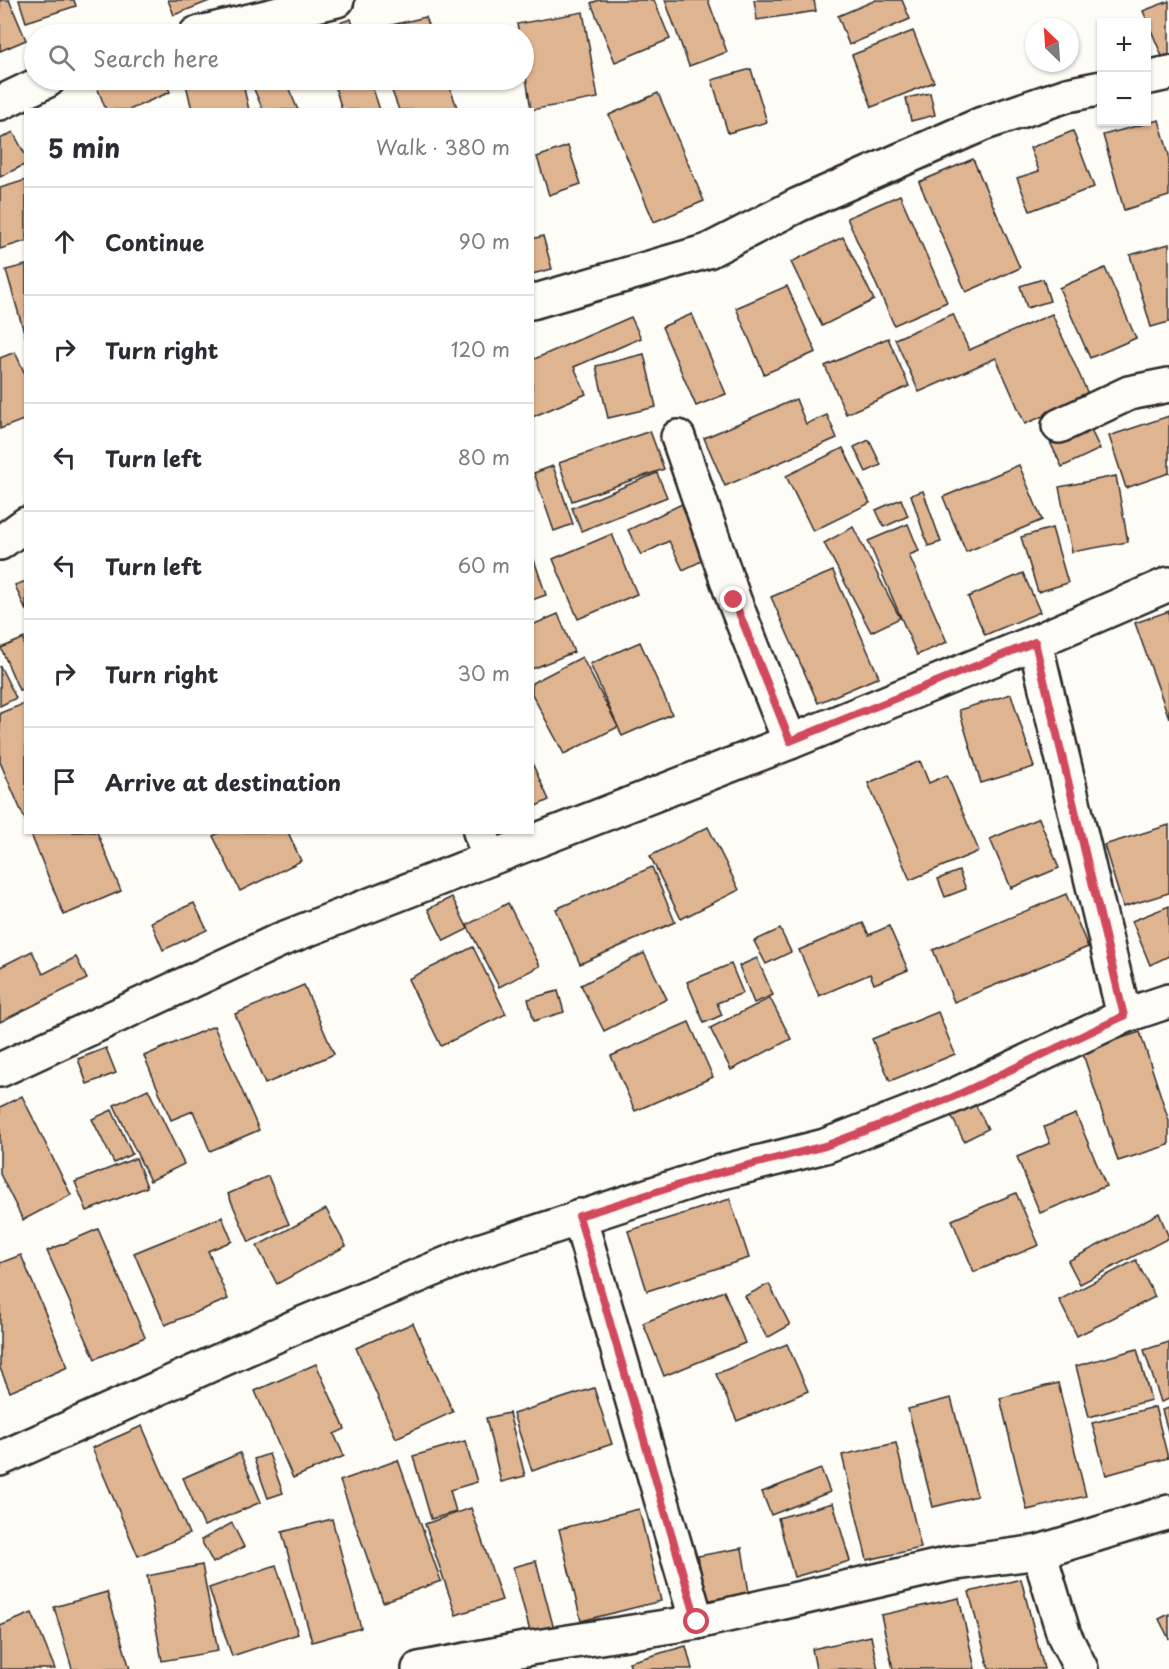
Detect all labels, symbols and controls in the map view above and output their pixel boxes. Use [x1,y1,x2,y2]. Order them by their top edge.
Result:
north arrow [1025,18,1079,72]
map controls [1097,18,1151,126]
button: + [1097,18,1151,72]
search box [24,24,534,90]
icon: search [45,41,78,74]
text: Search here [93,41,219,74]
button: − [1097,72,1151,126]
text: 5 min [48,128,120,167]
text: Walk · 380 m [376,132,510,162]
icon: ahead [48,225,81,258]
text: Continue [105,225,204,258]
text: 90 m [459,226,510,256]
icon: right [48,333,81,366]
text: Turn right [105,333,218,366]
text: 120 m [451,334,510,364]
icon: left [48,441,81,474]
text: Turn left [105,441,202,474]
text: 80 m [458,442,510,472]
icon: left [48,549,81,582]
text: Turn left [105,549,202,582]
text: 60 m [458,550,510,580]
route end [720,586,746,612]
icon: right [48,657,81,690]
text: Turn right [105,657,218,690]
text: 30 m [457,658,510,688]
icon: arrive [48,765,81,798]
text: Arrive at destination [105,765,341,798]
route start [683,1608,709,1634]

